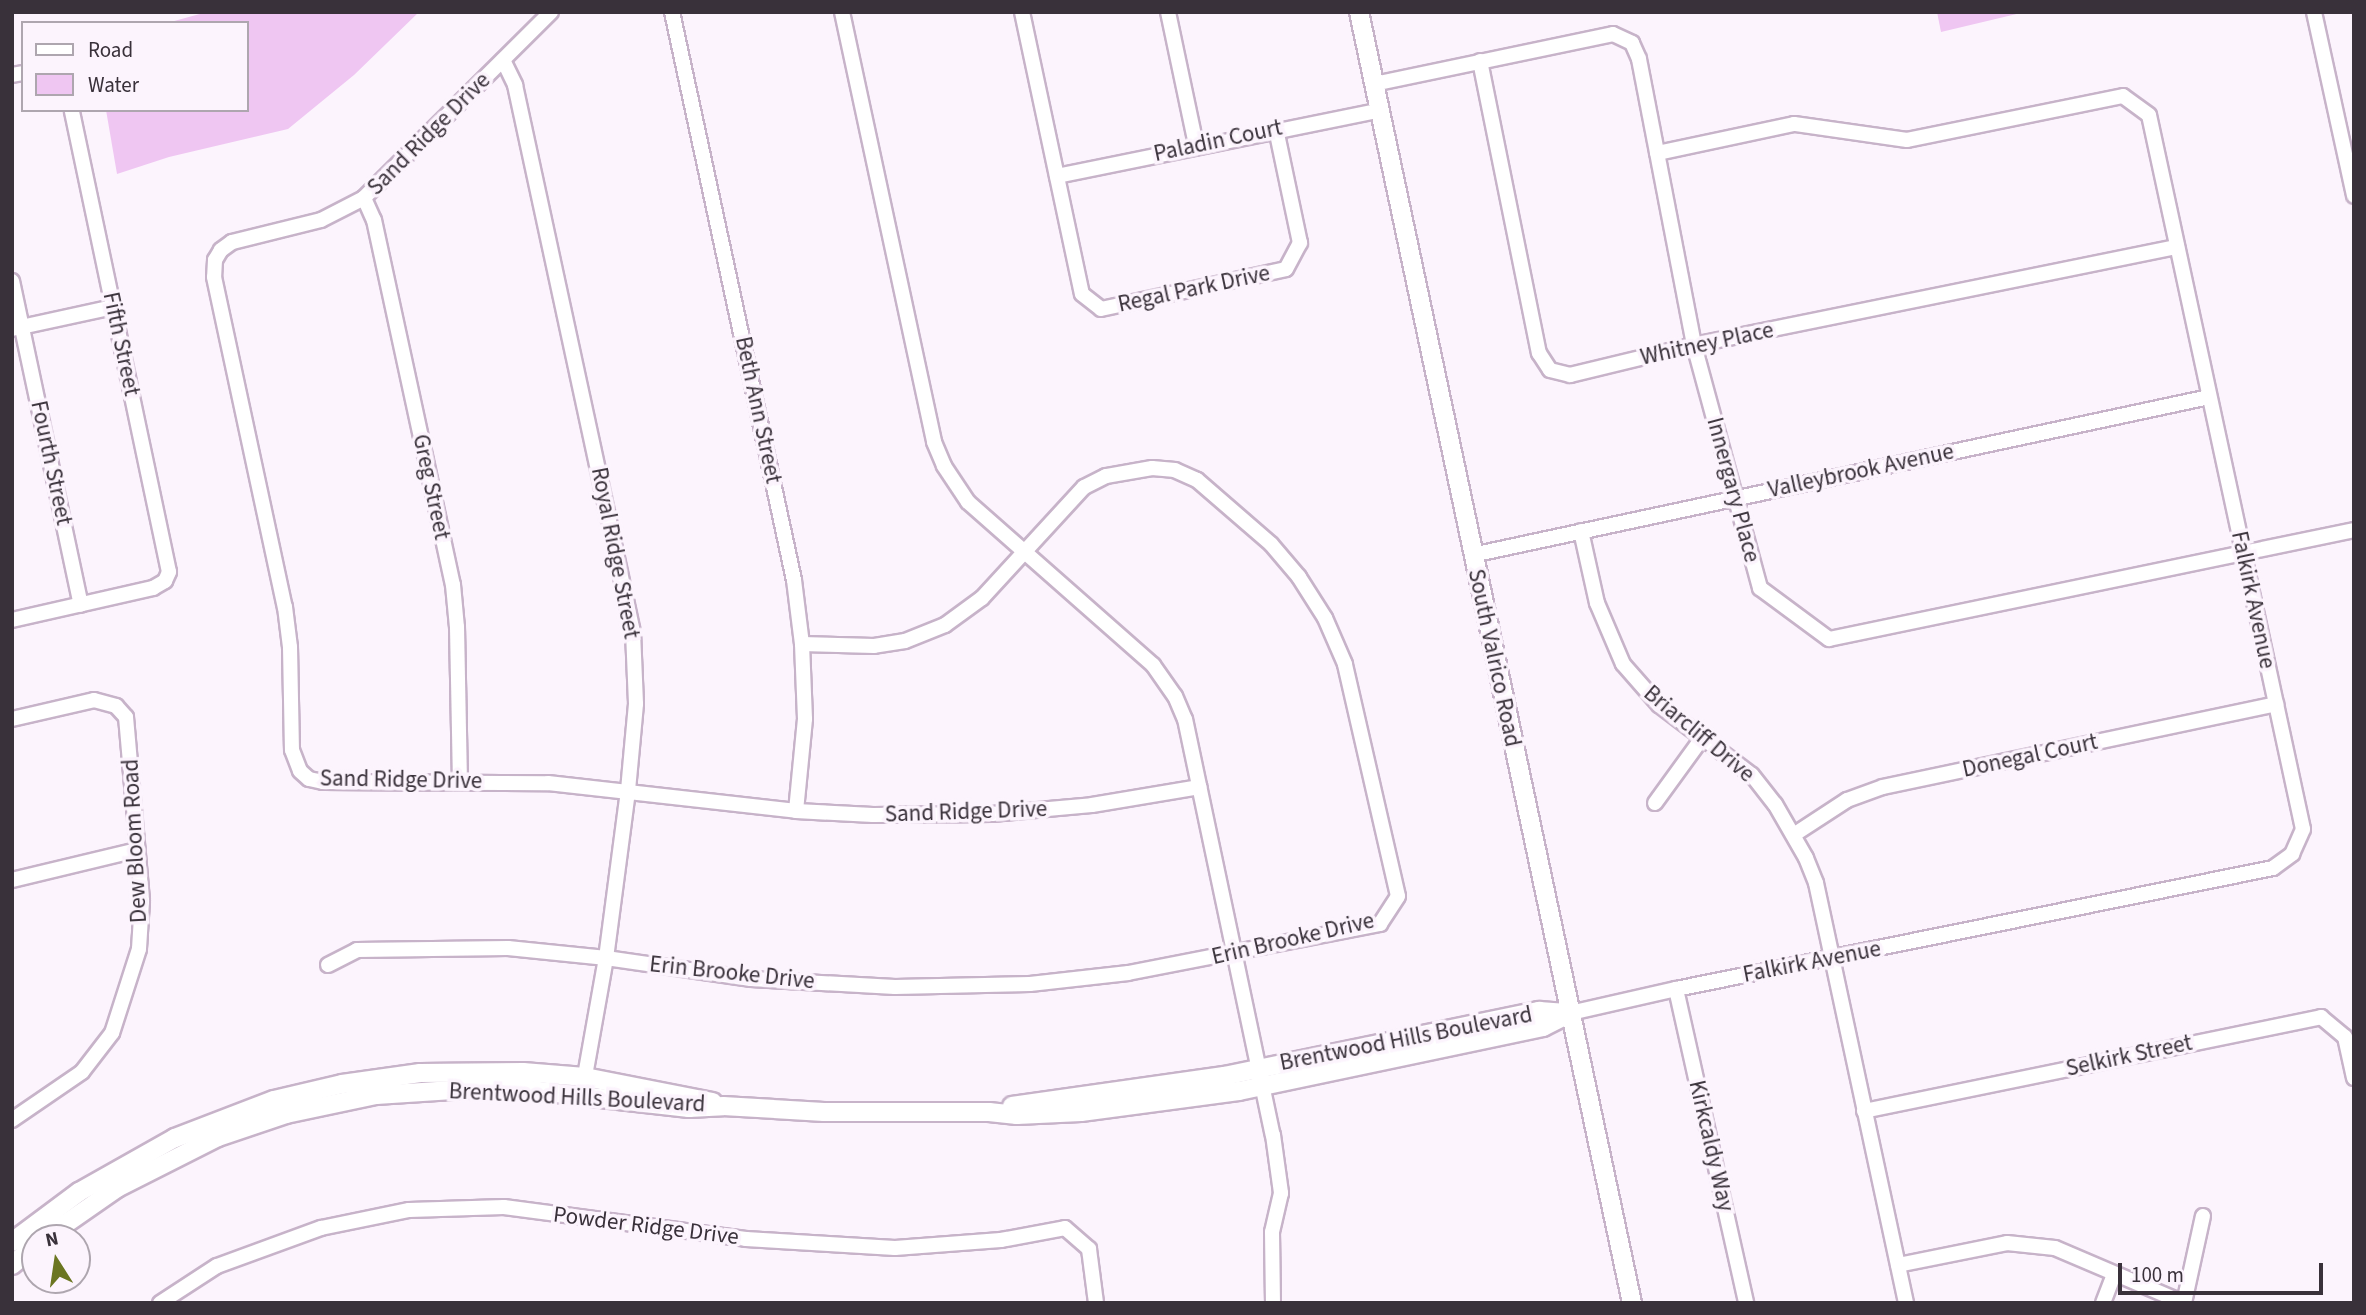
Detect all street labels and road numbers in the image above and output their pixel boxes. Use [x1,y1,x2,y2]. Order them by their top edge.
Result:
street label: Sand Ridge Drive [362,67,496,201]
street label: Paladin Court [1151,114,1285,168]
street label: Regal Park Drive [1115,259,1273,319]
street label: Fifth Street [97,290,145,398]
street label: Whitney Place [1638,316,1776,372]
street label: Beth Ann Street [729,334,787,486]
street label: Fourth Street [24,398,78,528]
street label: Innergary Place [1700,414,1766,566]
street label: Greg Street [406,432,456,542]
street label: Valleybrook Avenue [1766,438,1956,504]
street label: Royal Ridge Street [585,465,645,641]
street label: Falkirk Avenue [2225,529,2281,671]
street label: South Valrico Road [1462,567,1526,749]
street label: Briarcliff Drive [1638,680,1760,788]
street label: Donegal Court [1960,728,2100,784]
street label: Dew Bloom Road [117,758,153,924]
street label: Sand Ridge Drive [320,765,482,795]
street label: Sand Ridge Drive [884,795,1048,829]
street label: Erin Brooke Drive [1209,907,1377,971]
street label: Falkirk Avenue [1741,935,1883,989]
street label: Erin Brooke Drive [648,951,816,995]
street label: Brentwood Hills Boulevard [1277,1001,1535,1077]
street label: Selkirk Street [2063,1029,2195,1083]
street label: Brentwood Hills Boulevard [448,1078,706,1118]
street label: Kirkcaldy Way [1683,1078,1739,1214]
street label: Powder Ridge Drive [552,1201,740,1251]

